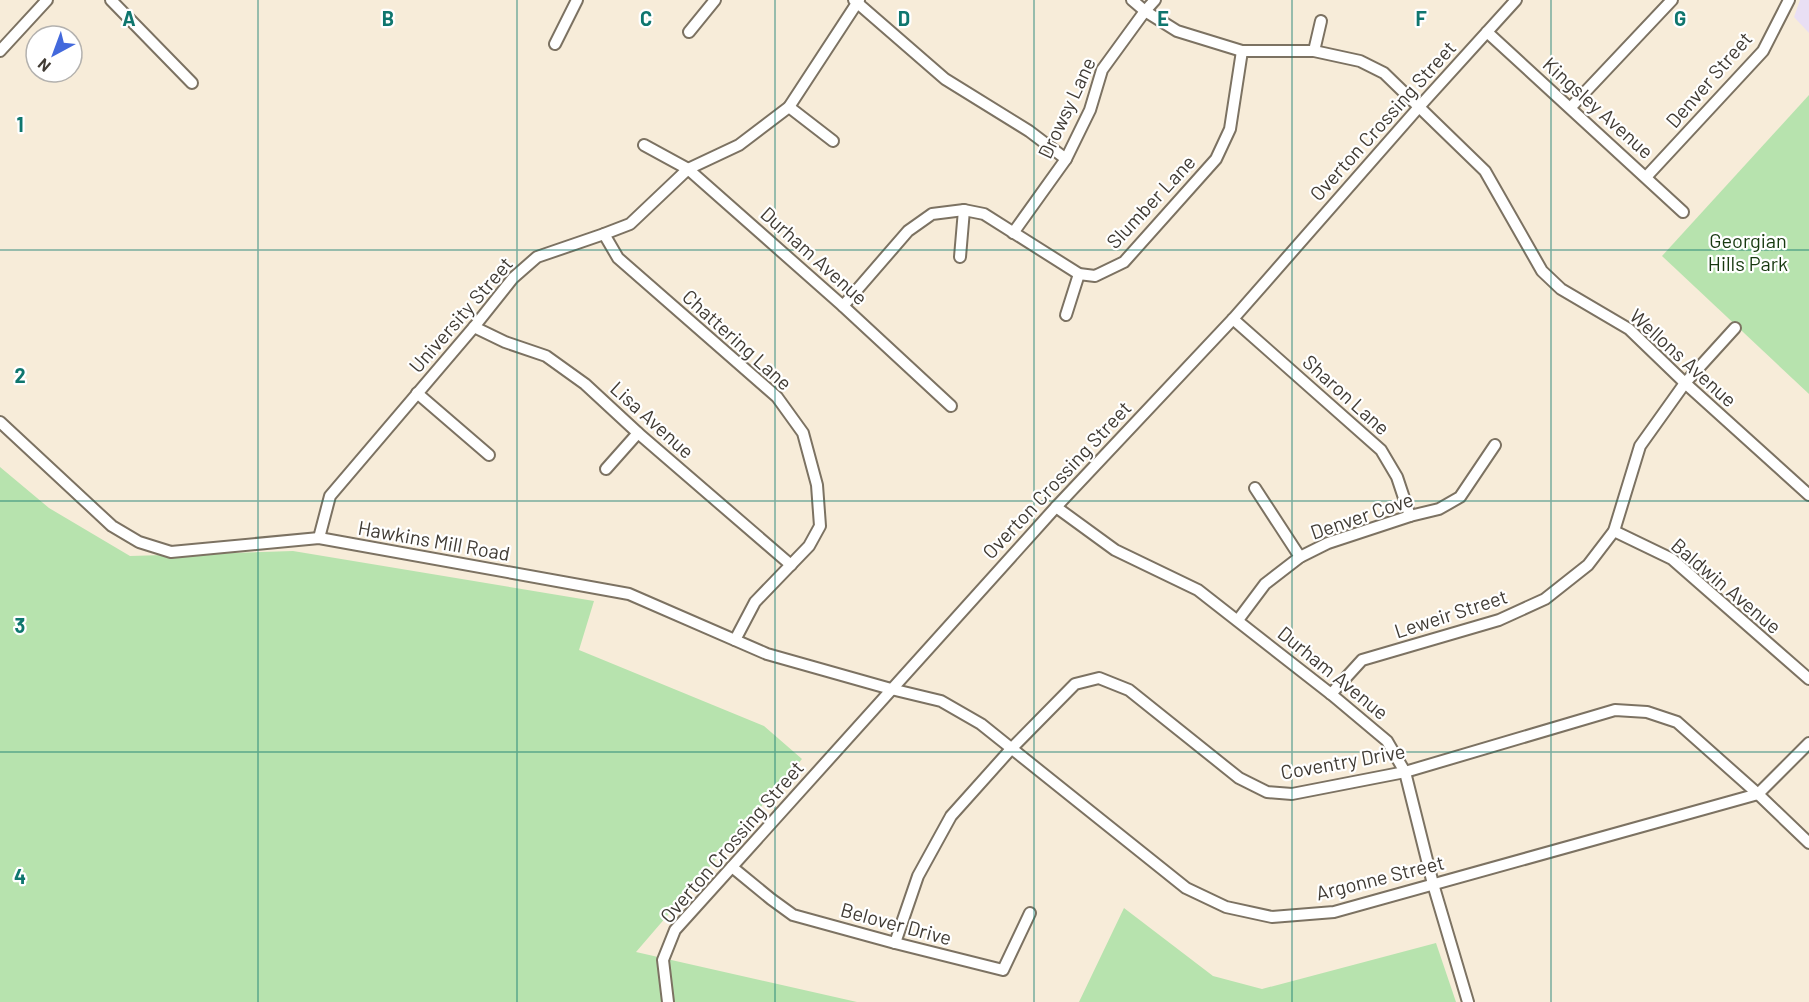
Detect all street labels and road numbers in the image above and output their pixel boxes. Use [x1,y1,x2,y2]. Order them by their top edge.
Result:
street label: Denver Street [1660,26,1756,132]
street label: Overton Crossing Street [1304,35,1460,205]
street label: Kingsley Avenue [1539,51,1659,163]
street label: Drowsy Lane [1032,53,1100,162]
street label: Slumber Lane [1101,150,1200,253]
street label: Durham Avenue [756,201,873,309]
street label: University Street [403,251,517,377]
street label: Chattering Lane [678,284,797,395]
street label: Wellons Avenue [1625,303,1742,411]
street label: Sharon Lane [1298,349,1395,439]
street label: Lisa Avenue [606,376,699,463]
street label: Overton Crossing Street [977,396,1136,563]
street label: Denver Cove [1307,486,1416,544]
street label: Hawkins Mill Road [356,515,512,565]
street label: Baldwin Avenue [1667,532,1786,638]
street label: Leweir Street [1391,583,1510,643]
street label: Durham Avenue [1274,620,1394,724]
street label: Coventry Drive [1279,738,1407,784]
street label: Overton Crossing Street [654,755,808,927]
street label: Argonne Street [1313,849,1446,905]
street label: Belover Drive [838,897,954,949]

